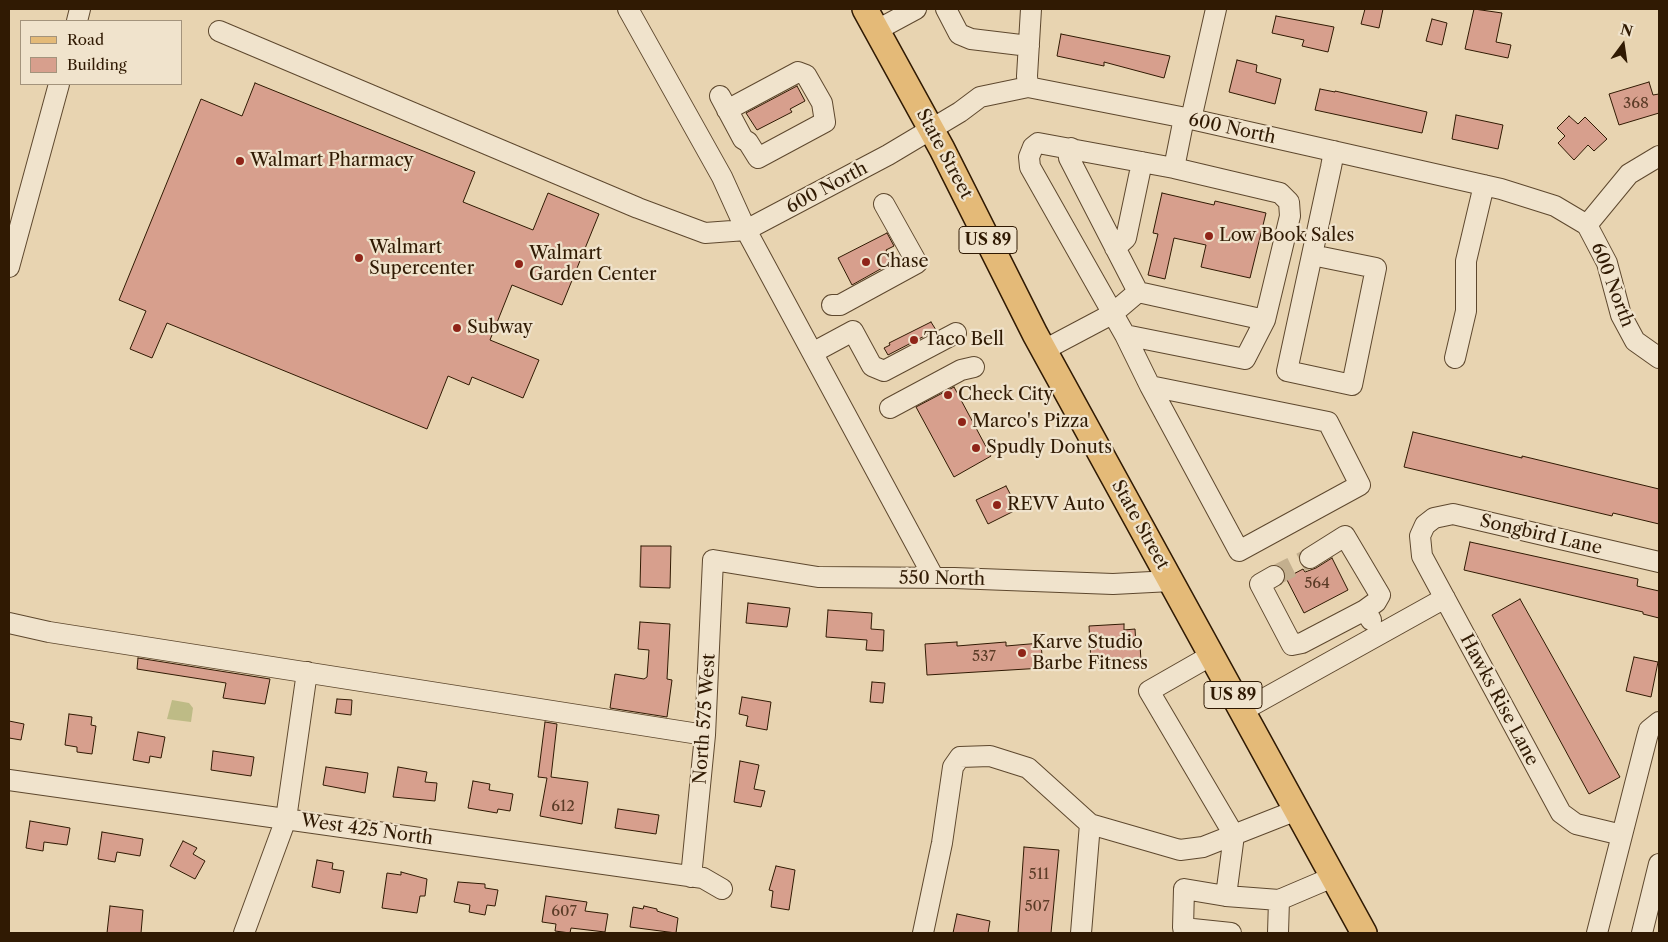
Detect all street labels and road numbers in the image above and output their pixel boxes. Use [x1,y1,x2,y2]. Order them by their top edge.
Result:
street label: State Street [911,105,977,203]
street label: 600 North [1186,109,1278,149]
street label: 600 North [783,158,871,218]
road number: US 89 [959,226,1017,254]
street label: 600 North [1586,240,1638,330]
street label: State Street [1107,477,1173,573]
street label: Songbird Lane [1478,510,1604,560]
street label: 550 North [899,567,985,591]
street label: Hawks Rise Lane [1455,630,1543,770]
street label: North 575 West [690,653,720,785]
road number: US 89 [1204,682,1262,708]
street label: West 425 North [300,810,434,850]

